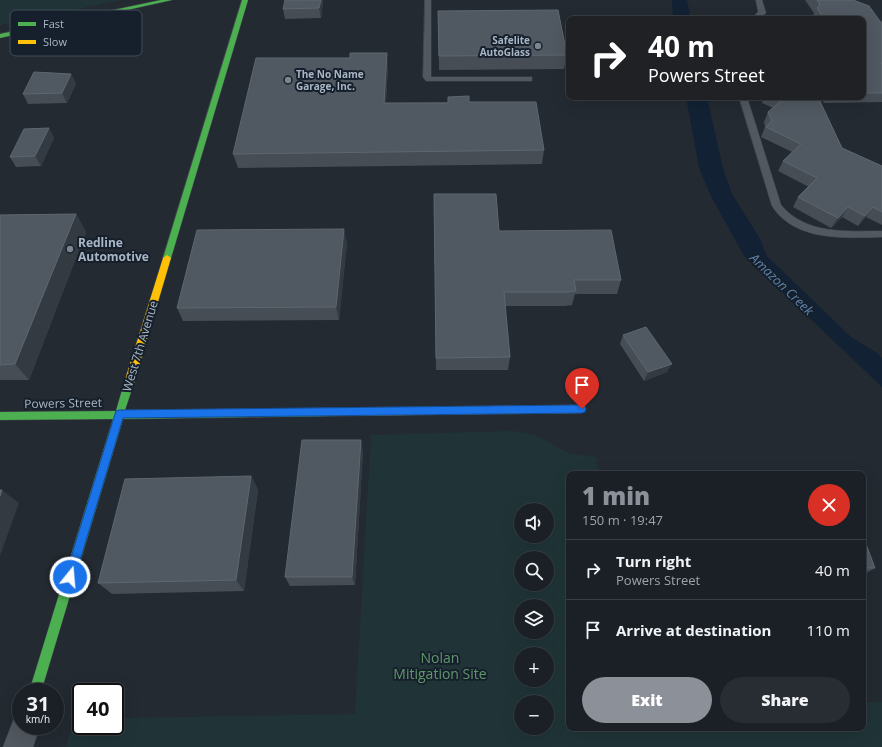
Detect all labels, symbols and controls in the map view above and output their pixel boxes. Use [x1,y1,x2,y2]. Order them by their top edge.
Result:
legend [10,10,142,56]
text: Fast [43,16,64,31]
text: 40 m [648,27,715,65]
icon: right [582,32,634,84]
place label: Safelite AutoGlass [480,33,530,59]
text: Slow [43,34,67,49]
marker: Safelite AutoGlass [533,41,543,51]
text: Powers Street [648,63,765,87]
place label: The No Name Garage, Inc. [296,67,364,93]
marker: The No Name Garage, Inc. [283,75,293,85]
place label: Redline Automotive [78,234,149,265]
marker: Redline Automotive [65,244,75,254]
water label: Amazon Creek [746,248,818,319]
street label: West 7th Avenue [118,298,162,394]
pin [565,368,599,409]
icon: arrive [571,374,593,396]
street label: Powers Street [24,394,102,412]
text: 1 min [582,479,650,512]
button: close [808,484,850,526]
map controls [514,503,554,735]
button: sound [514,503,554,543]
text: 150 m · 19:47 [582,511,663,529]
button: search [514,551,554,591]
text: Turn right [616,551,691,571]
position arrow [49,556,91,598]
icon: right [582,559,604,581]
text: 40 m [815,560,850,580]
text: Powers Street [616,571,700,589]
button: layers [514,599,554,639]
icon: arrive [582,619,604,641]
text: Arrive at destination [616,620,771,640]
text: 110 m [806,620,850,640]
button: + [514,647,554,687]
park label: Nolan Mitigation Site [393,648,487,683]
button: Exit [582,677,712,723]
button: Share [720,677,850,723]
speed limit sign: 40 [72,683,124,735]
text: 31 [27,690,49,717]
button: − [514,695,554,735]
text: km/h [26,712,50,726]

